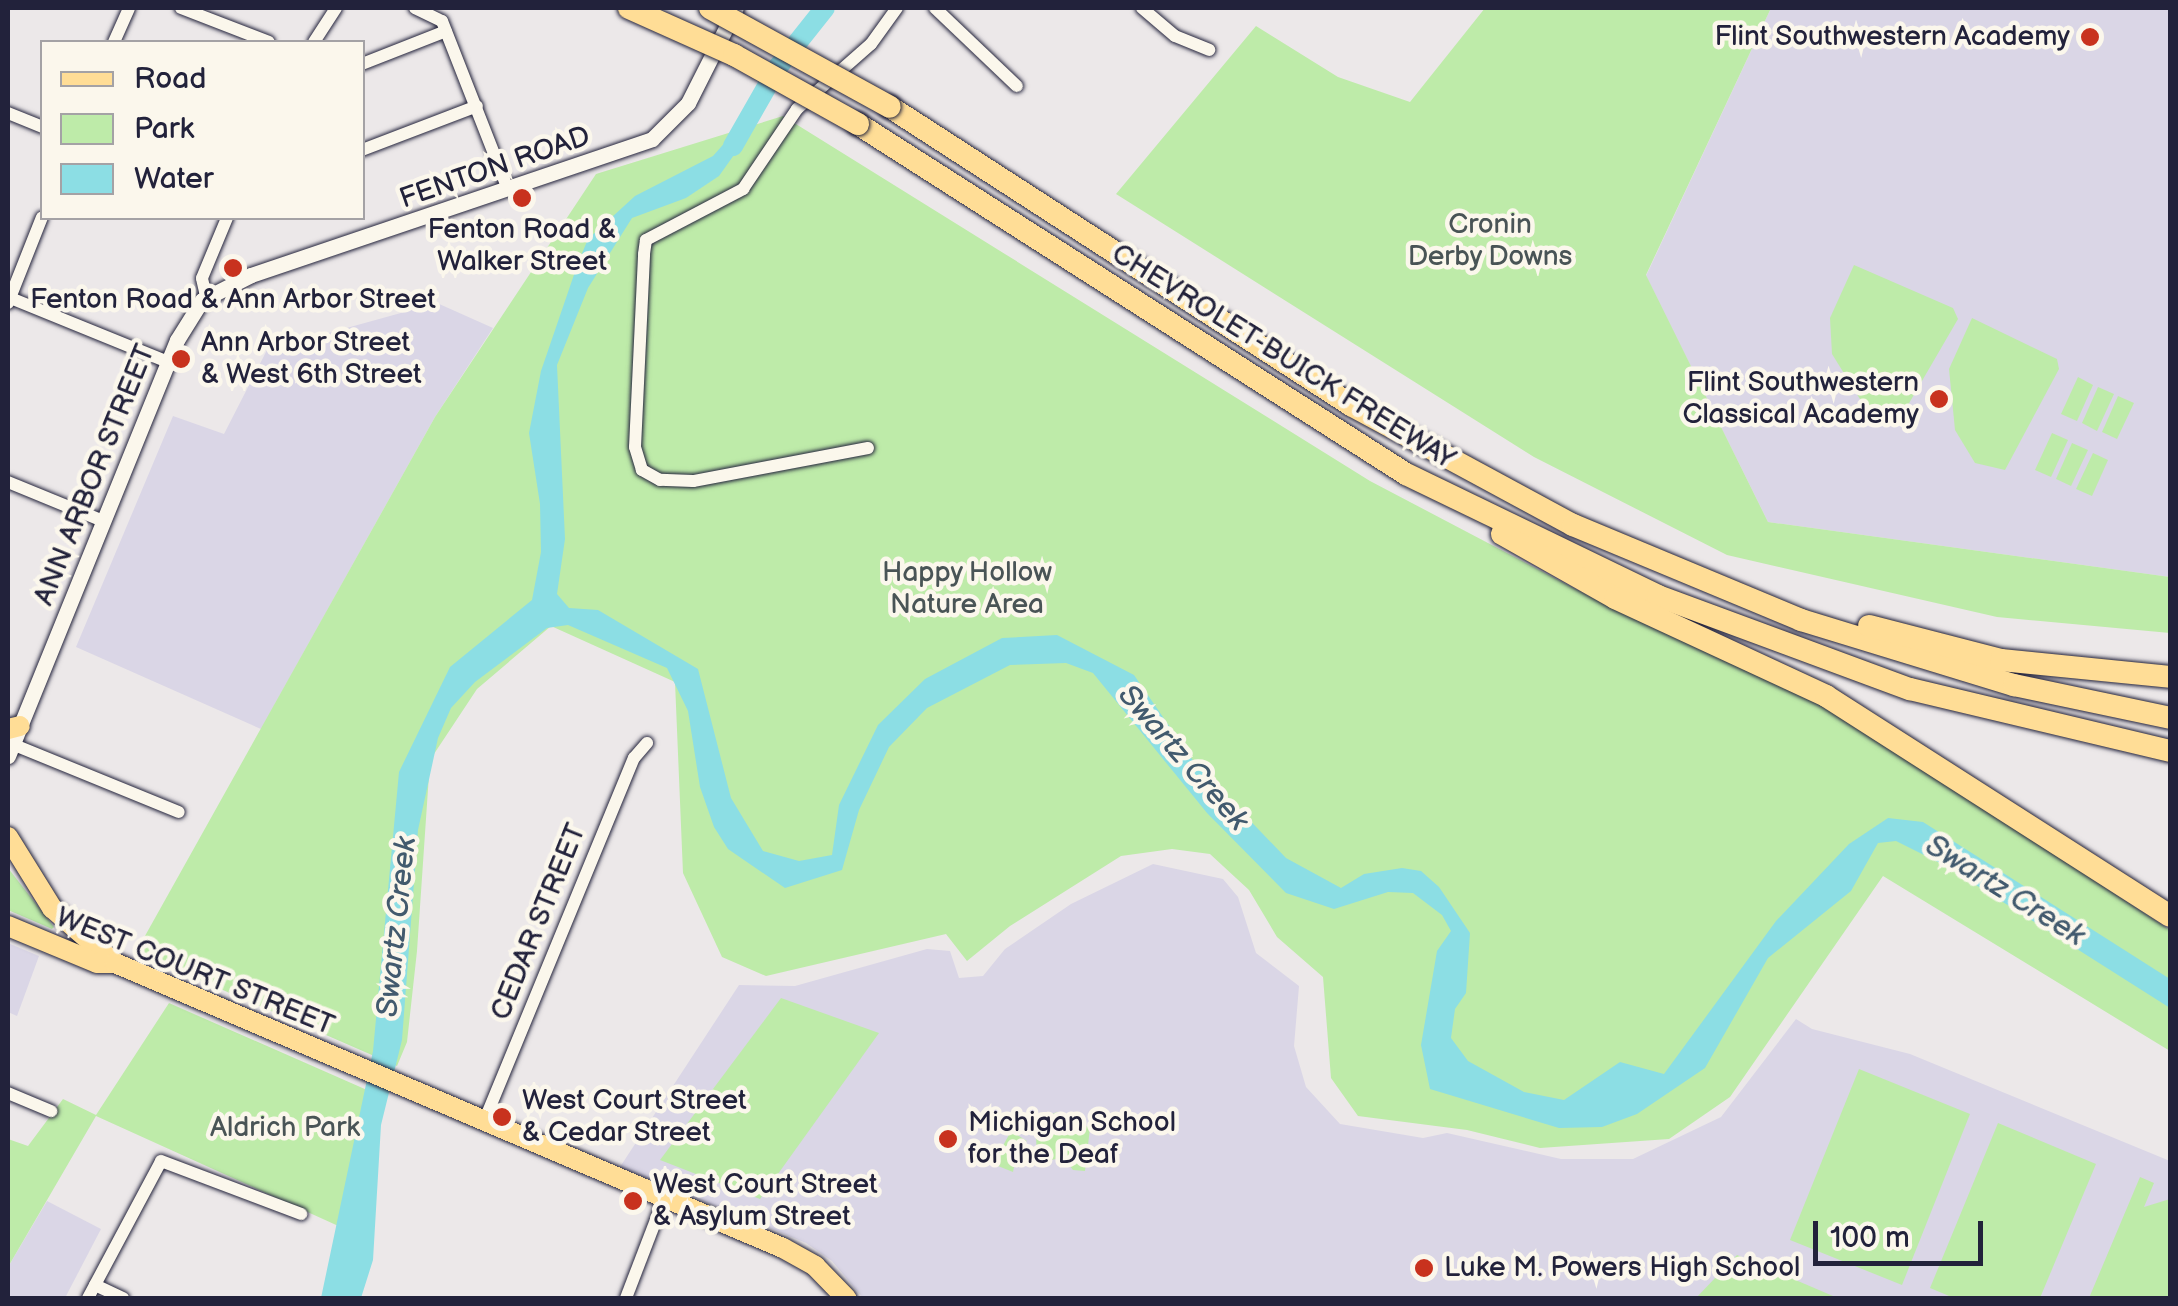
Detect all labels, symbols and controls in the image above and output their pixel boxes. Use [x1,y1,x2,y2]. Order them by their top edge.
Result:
place label: Flint Southwestern Academy [1714,20,2070,54]
marker: Flint Southwestern Academy [2079,26,2101,48]
legend [40,40,365,220]
text: Road [134,61,207,97]
text: Park [134,111,194,147]
street label: FENTON ROAD [395,120,595,216]
text: Water [134,161,214,197]
marker: Fenton Road & Walker Street [511,187,533,209]
park label: Cronin Derby Downs [1407,208,1573,274]
place label: Fenton Road & Walker Street [427,213,617,279]
street label: CHEVROLET-BUICK FREEWAY [1105,237,1461,477]
marker: Fenton Road & Ann Arbor Street [222,257,244,279]
place label: Fenton Road & Ann Arbor Street [30,283,436,317]
place label: Ann Arbor Street & West 6th Street [201,326,423,392]
street label: ANN ARBOR STREET [27,340,163,610]
marker: Ann Arbor Street & West 6th Street [170,348,192,370]
place label: Flint Southwestern Classical Academy [1683,366,1919,432]
marker: Flint Southwestern Classical Academy [1928,388,1950,410]
park label: Happy Hollow Nature Area [881,556,1053,622]
water label: Swartz Creek [1110,678,1256,838]
street label: CEDAR STREET [484,819,594,1025]
water label: Swartz Creek [1919,828,2091,954]
water label: Swartz Creek [370,835,424,1019]
street label: WEST COURT STREET [51,901,339,1043]
place label: West Court Street & Cedar Street [522,1084,747,1150]
marker: West Court Street & Cedar Street [491,1106,513,1128]
place label: Michigan School for the Deaf [968,1106,1176,1172]
park label: Aldrich Park [210,1111,360,1145]
marker: Michigan School for the Deaf [937,1128,959,1150]
place label: West Court Street & Asylum Street [653,1168,878,1234]
marker: West Court Street & Asylum Street [622,1190,644,1212]
scale bar [1818,1201,1988,1263]
text: 100 m [1830,1220,1910,1256]
place label: Luke M. Powers High School [1444,1251,1801,1285]
marker: Luke M. Powers High School [1413,1257,1435,1279]

